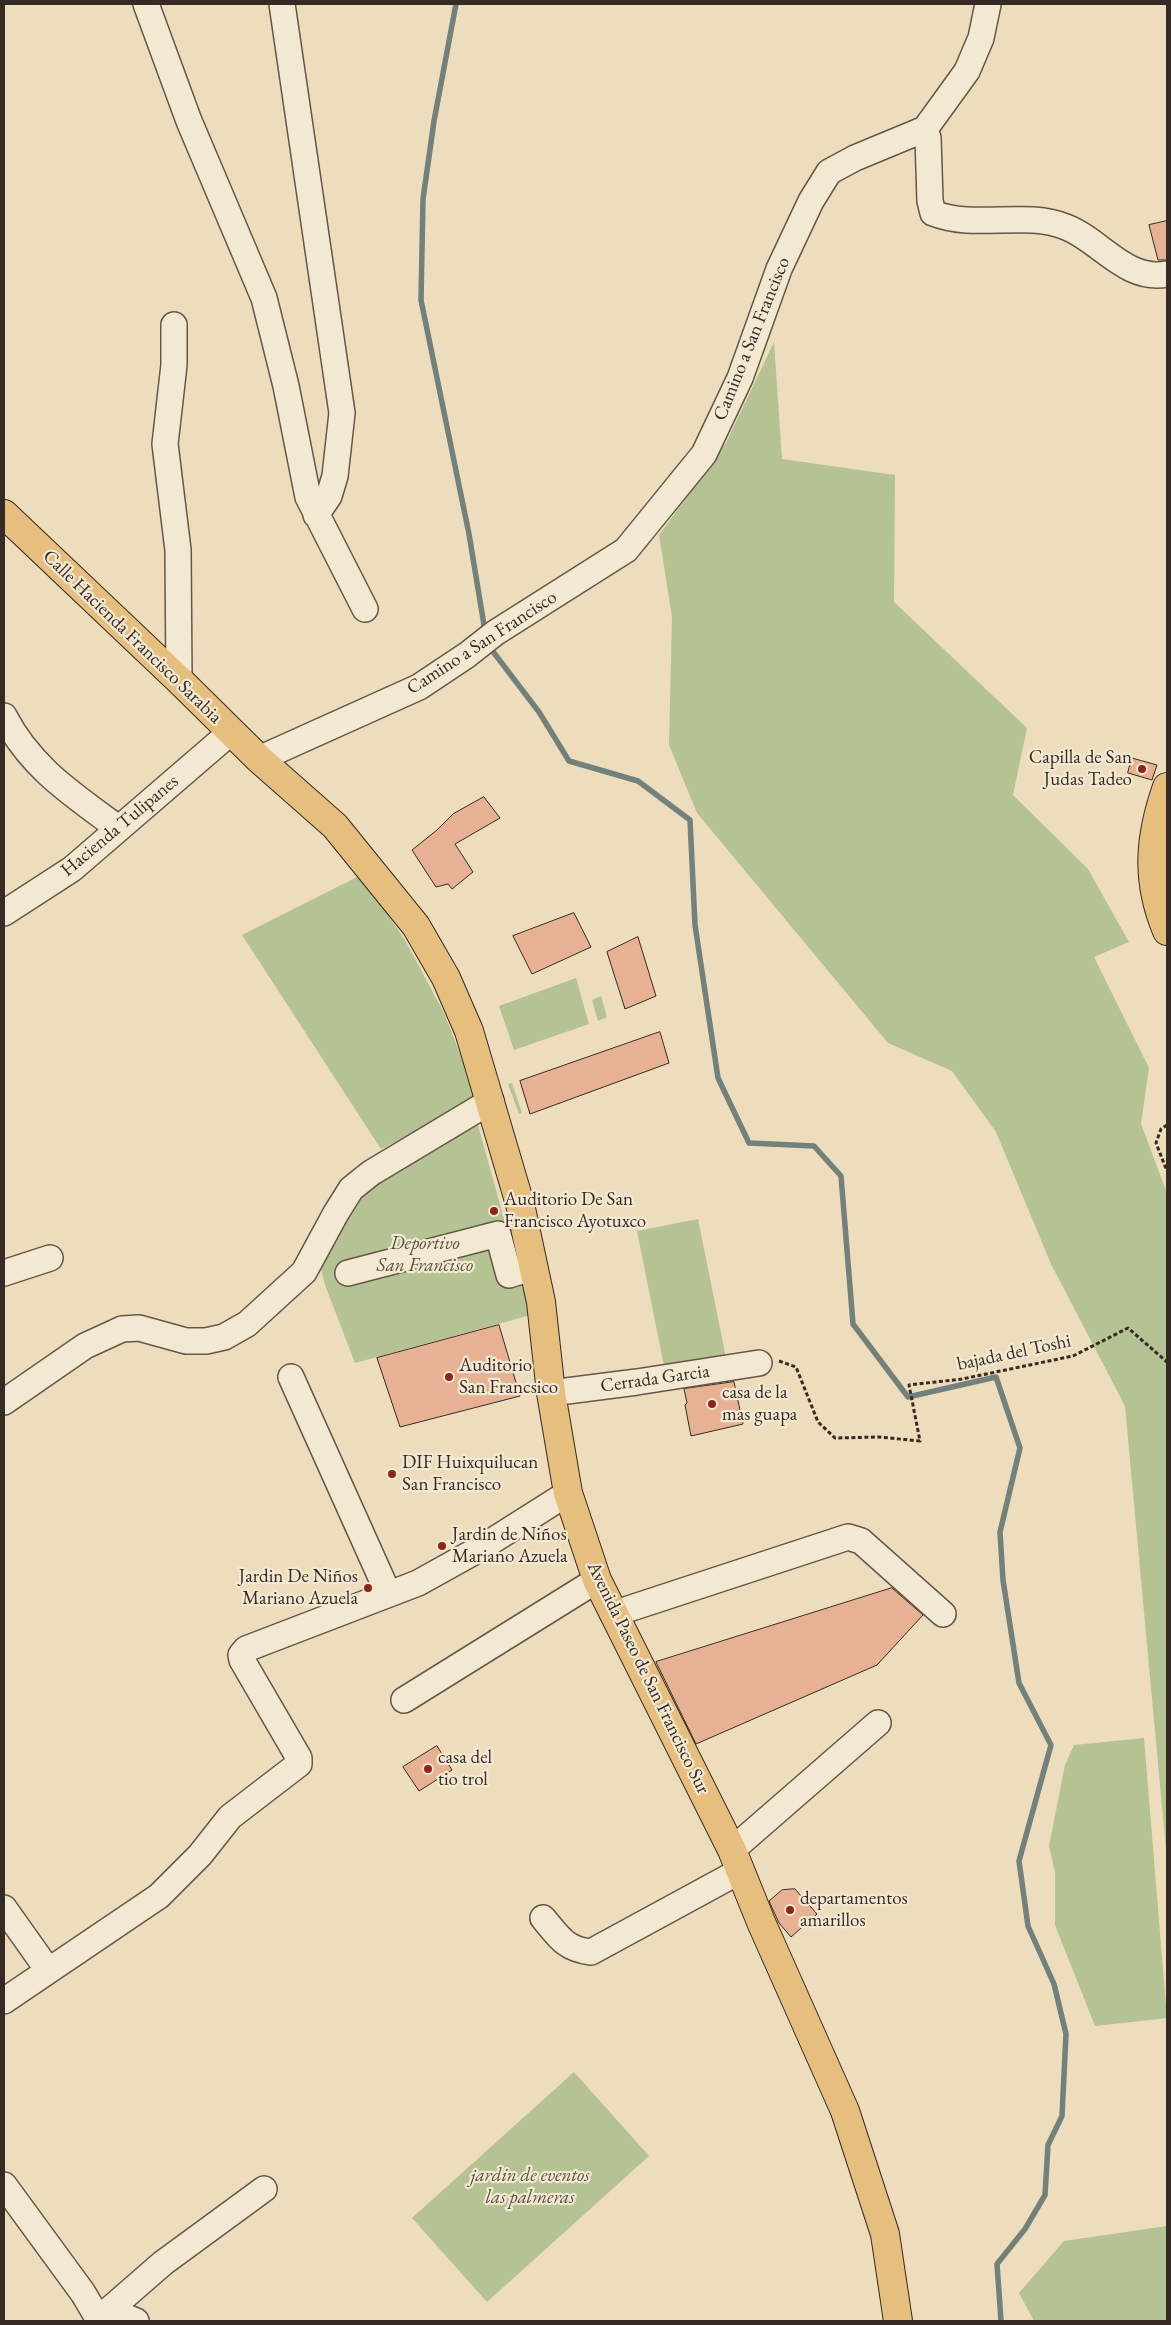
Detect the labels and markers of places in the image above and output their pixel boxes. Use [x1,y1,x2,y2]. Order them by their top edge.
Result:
place label: Capilla de San Judas Tadeo [1029,747,1132,791]
marker: Capilla de San Judas Tadeo [1136,763,1148,775]
place label: Auditorio De San Francisco Ayotuxco [504,1189,646,1233]
marker: Auditorio De San Francisco Ayotuxco [488,1205,500,1217]
place label: Auditorio San Francsico [459,1355,558,1399]
marker: Auditorio San Francsico [443,1371,455,1383]
place label: casa de la mas guapa [722,1382,797,1426]
marker: casa de la mas guapa [706,1398,718,1410]
place label: DIF Huixquilucan San Francisco [402,1452,538,1496]
marker: DIF Huixquilucan San Francisco [386,1468,398,1480]
place label: Jardin de Niños Mariano Azuela [452,1524,568,1568]
marker: Jardin de Niños Mariano Azuela [436,1540,448,1552]
place label: Jardin De Niños Mariano Azuela [239,1566,358,1610]
marker: Jardin De Niños Mariano Azuela [362,1582,374,1594]
place label: casa del tio trol [438,1747,492,1791]
marker: casa del tio trol [422,1763,434,1775]
place label: departamentos amarillos [800,1888,908,1932]
marker: departamentos amarillos [784,1904,796,1916]

